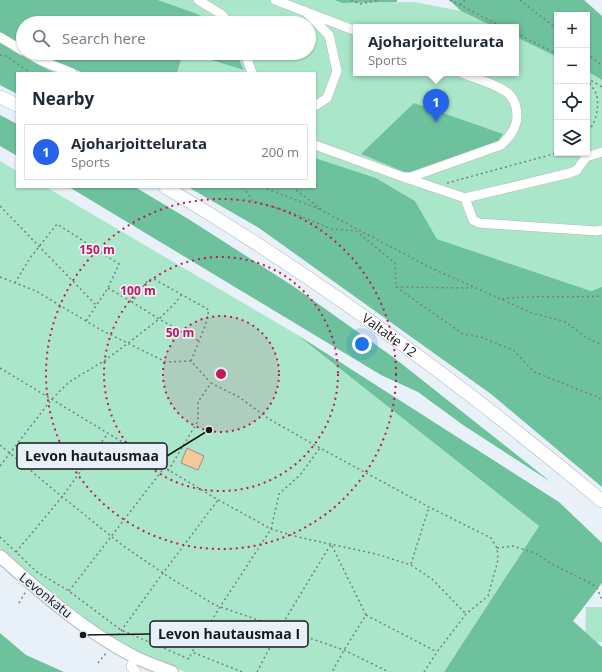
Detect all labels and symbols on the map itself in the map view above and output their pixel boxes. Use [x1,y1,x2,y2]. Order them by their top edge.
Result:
pin: 1 [423,89,449,122]
text: 150 m [79,241,115,258]
text: 100 m [120,282,156,299]
street label: Valtatie 12 [359,309,421,361]
text: 50 m [166,324,194,341]
your location [352,334,372,354]
centre of rings [214,367,228,381]
callout: Levon hautausmaa [17,443,167,469]
text: Levon hautausmaa [25,446,159,465]
street label: Levonkatu [16,568,76,622]
callout: Levon hautausmaa I [150,621,308,647]
text: Levon hautausmaa I [158,624,300,643]

